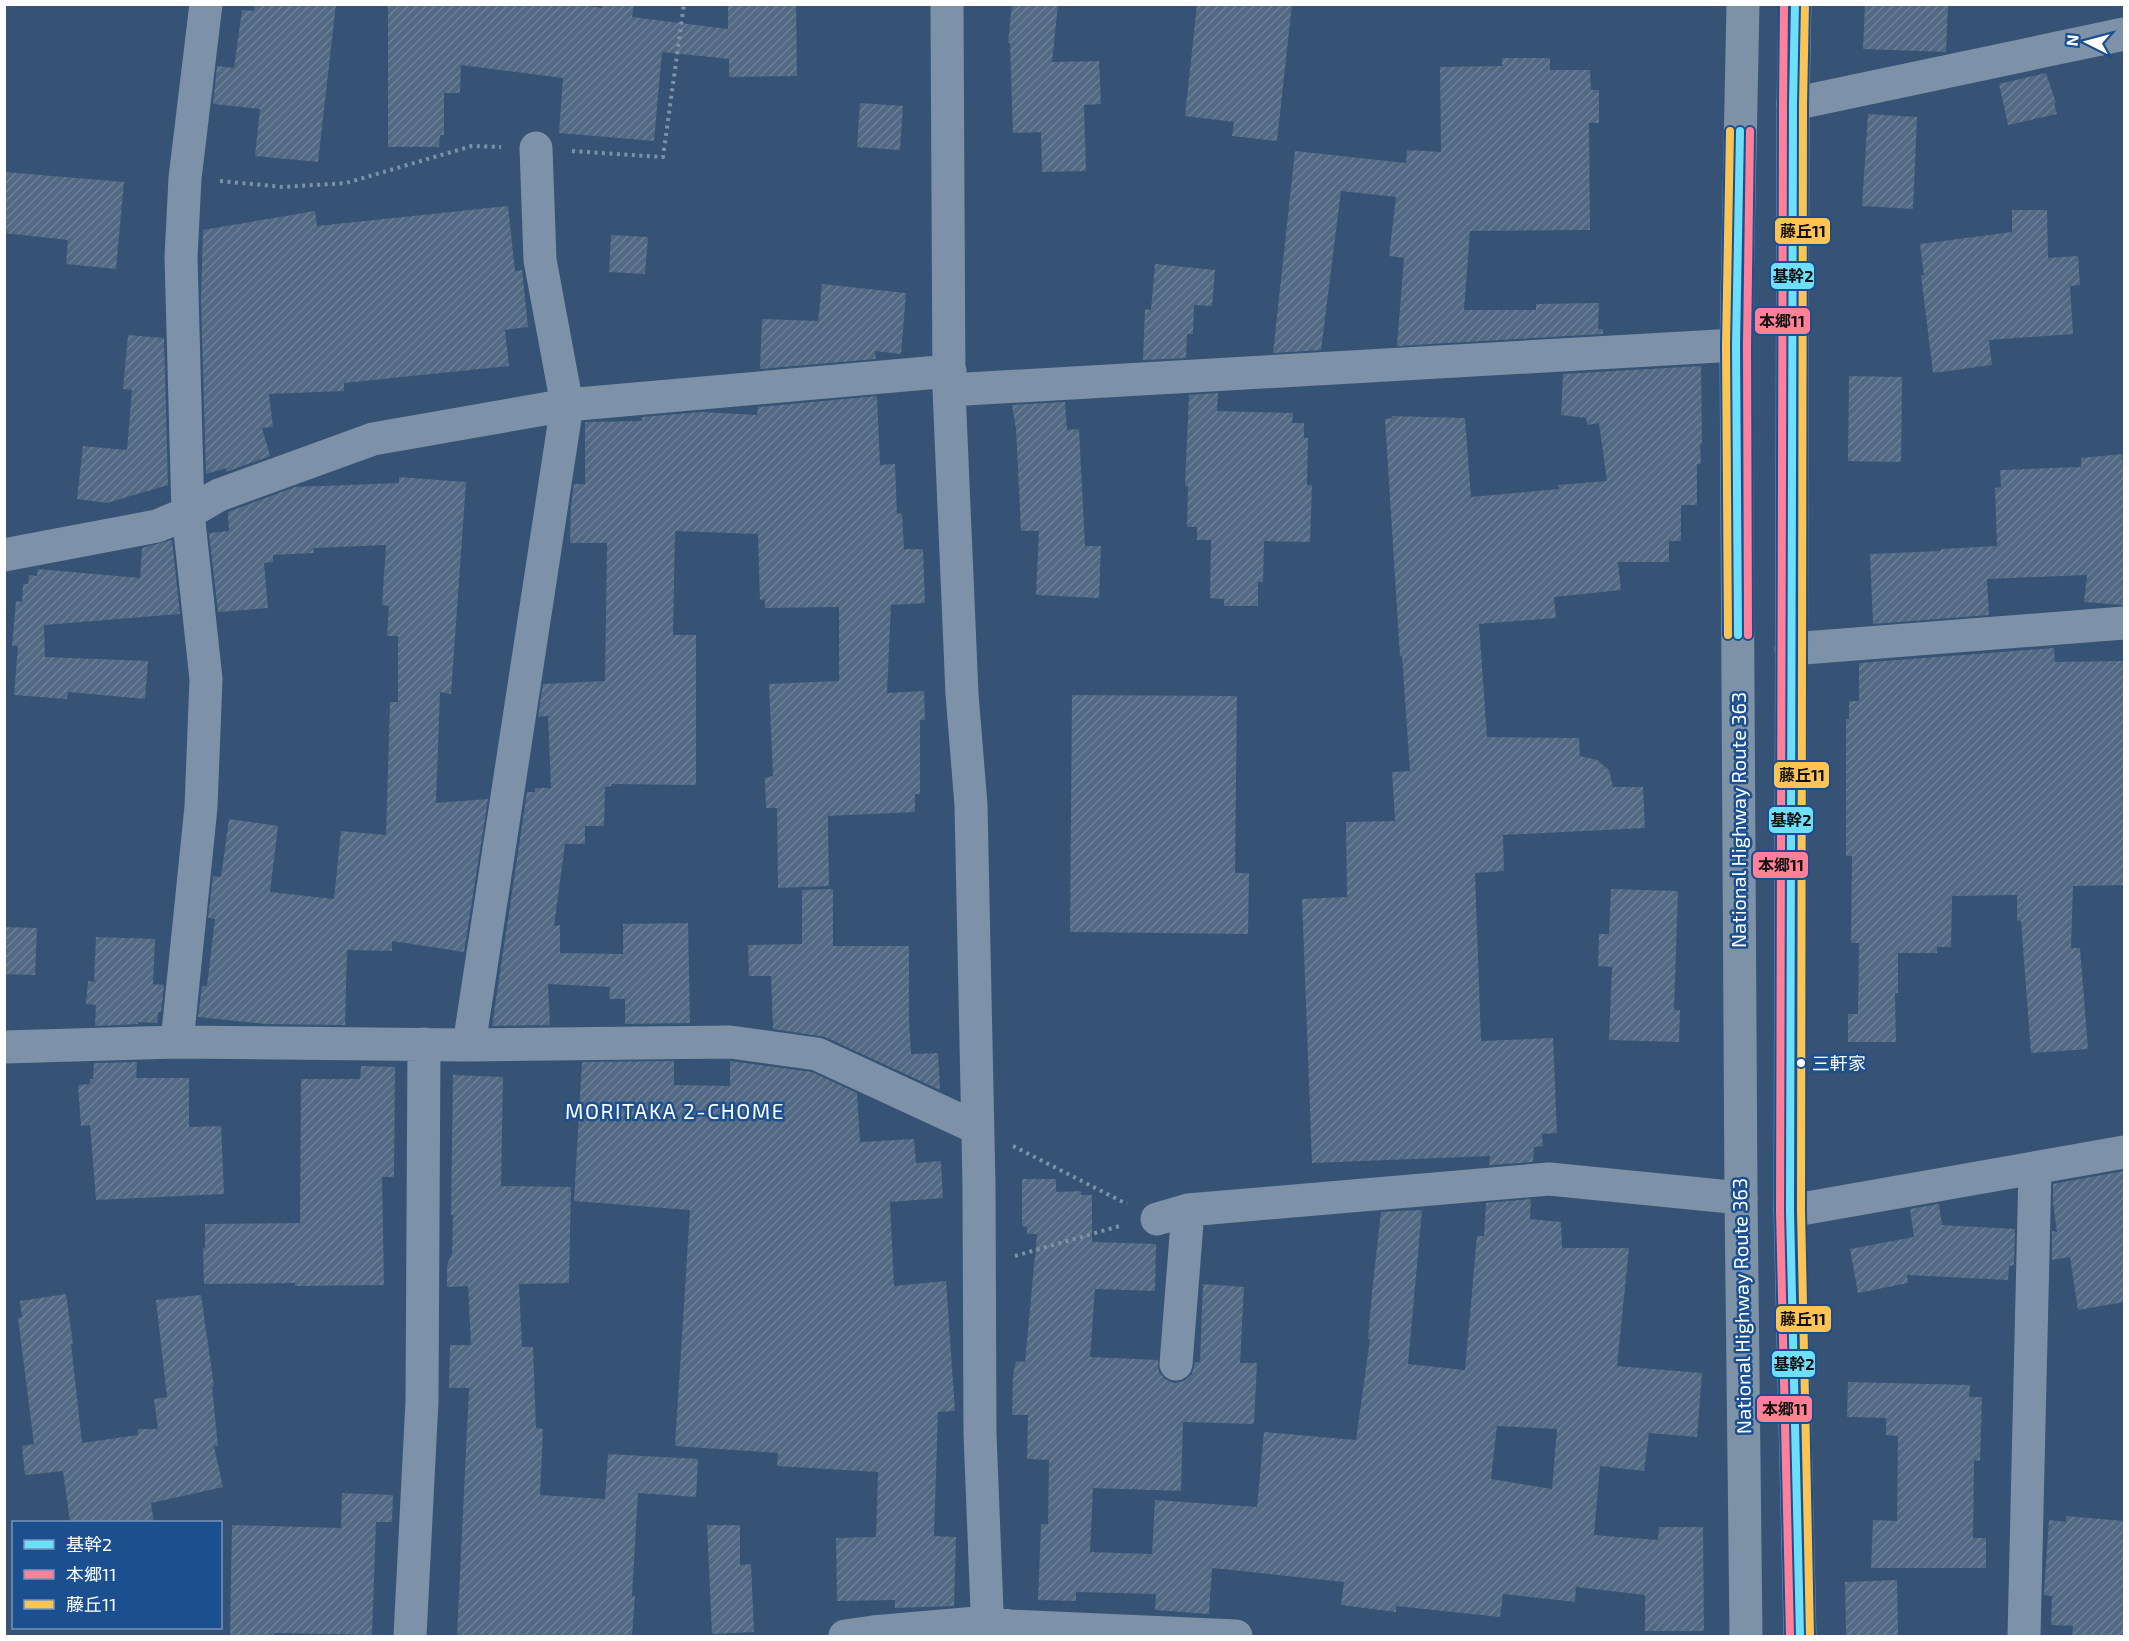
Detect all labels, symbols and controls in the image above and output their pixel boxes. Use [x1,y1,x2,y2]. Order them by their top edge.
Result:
north arrow [2057,12,2117,72]
text: N [2062,34,2082,47]
line badge: 藤丘11 [1774,217,1831,245]
text: 藤丘11 [1780,221,1826,240]
line badge: 基幹2 [1770,262,1815,290]
text: 基幹2 [1772,266,1814,285]
line badge: 本郷11 [1754,307,1811,335]
text: 本郷11 [1759,311,1805,330]
street label: National Highway Route 363 [1726,692,1750,948]
line badge: 藤丘11 [1773,761,1830,789]
text: 藤丘11 [1779,765,1825,784]
line badge: 基幹2 [1768,806,1814,834]
text: 基幹2 [1770,810,1812,829]
line badge: 本郷11 [1752,851,1809,879]
text: 本郷11 [1758,855,1804,874]
place label: 三軒家 [1812,1052,1866,1074]
marker: 三軒家 [1795,1057,1807,1069]
district label: MORITAKA 2-CHOME [565,1098,785,1123]
street label: National Highway Route 363 [1727,1178,1755,1434]
line badge: 藤丘11 [1775,1305,1832,1333]
text: 藤丘11 [1780,1309,1826,1328]
line badge: 基幹2 [1771,1350,1816,1378]
text: 基幹2 [1773,1354,1815,1373]
line badge: 本郷11 [1756,1395,1813,1423]
text: 本郷11 [1762,1399,1808,1418]
legend [12,1521,222,1629]
text: 基幹2 [66,1533,112,1555]
text: 本郷11 [66,1563,116,1585]
text: 藤丘11 [66,1593,116,1615]

